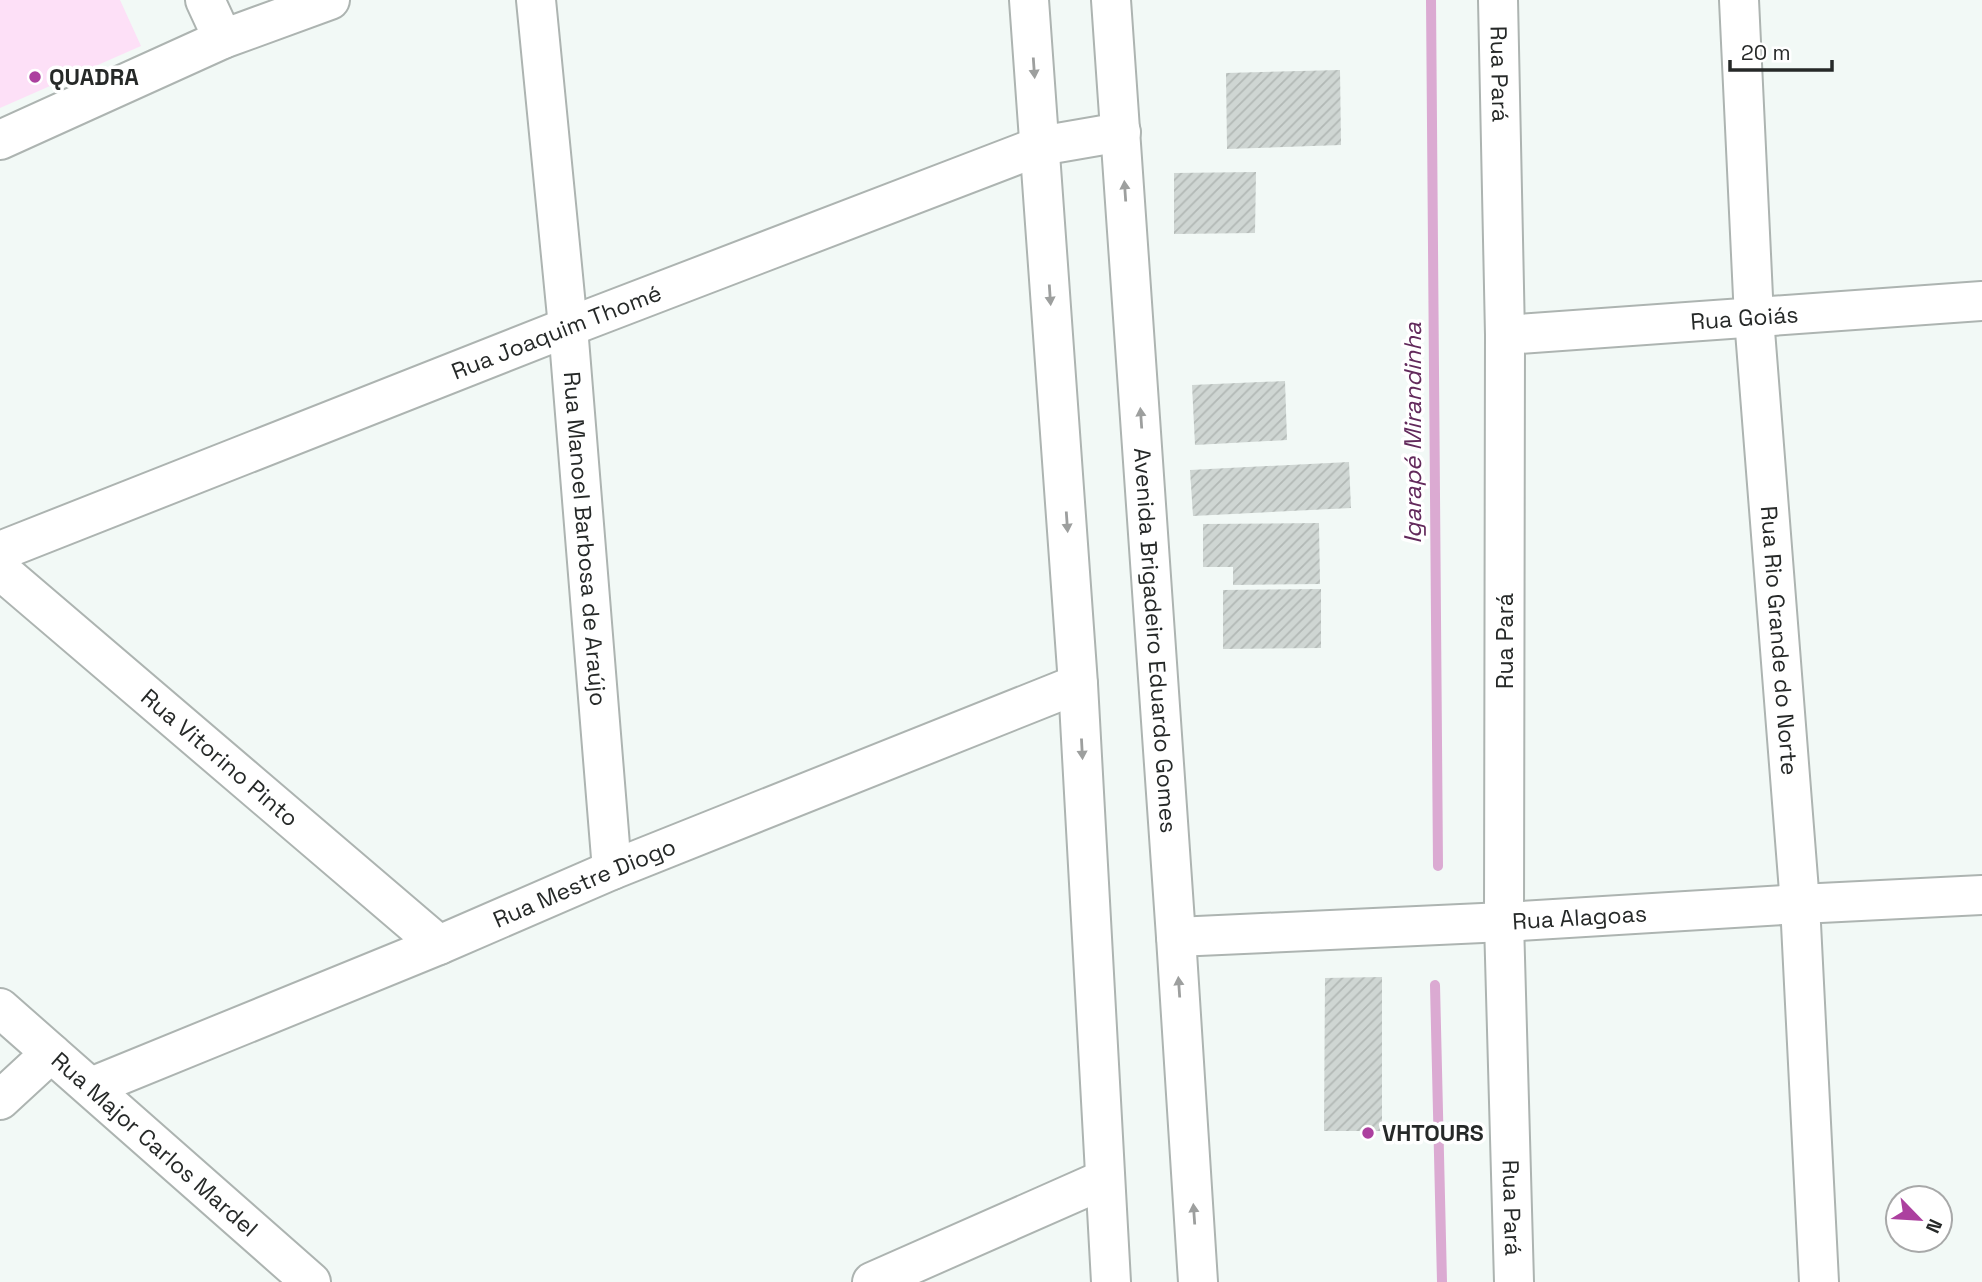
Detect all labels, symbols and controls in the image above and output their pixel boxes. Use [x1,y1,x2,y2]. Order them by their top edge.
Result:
street label: Rua Pará [1484,26,1516,122]
scale bar [1730,28,1832,72]
text: 20 m [1741,39,1791,66]
one-way arrow [1029,57,1040,79]
place label: QUADRA [49,62,139,92]
marker: QUADRA [27,69,43,85]
one-way arrow [1119,179,1130,201]
street label: Rua Joaquim Thomé [447,278,666,386]
one-way arrow [1045,284,1056,306]
street label: Rua Goiás [1689,299,1799,337]
water label: Igarapé Mirandinha [1397,322,1428,544]
street label: Rua Manoel Barbosa de Araújo [557,370,614,707]
one-way arrow [1135,406,1146,428]
street label: Avenida Brigadeiro Eduardo Gomes [1127,447,1184,834]
street label: Rua Rio Grande do Norte [1754,505,1805,776]
one-way arrow [1062,511,1073,533]
street label: Rua Pará [1490,593,1520,689]
street label: Rua Vitorino Pinto [135,682,305,833]
one-way arrow [1076,738,1087,760]
street label: Rua Mestre Diogo [488,831,680,935]
street label: Rua Alagoas [1511,898,1648,936]
one-way arrow [1173,976,1184,998]
street label: Rua Major Carlos Mardel [45,1045,264,1243]
place label: VHTOURS [1382,1118,1484,1148]
marker: VHTOURS [1360,1125,1376,1141]
street label: Rua Pará [1496,1159,1528,1256]
north arrow [1884,1184,1954,1254]
one-way arrow [1188,1203,1199,1225]
text: N [1920,1215,1948,1237]

